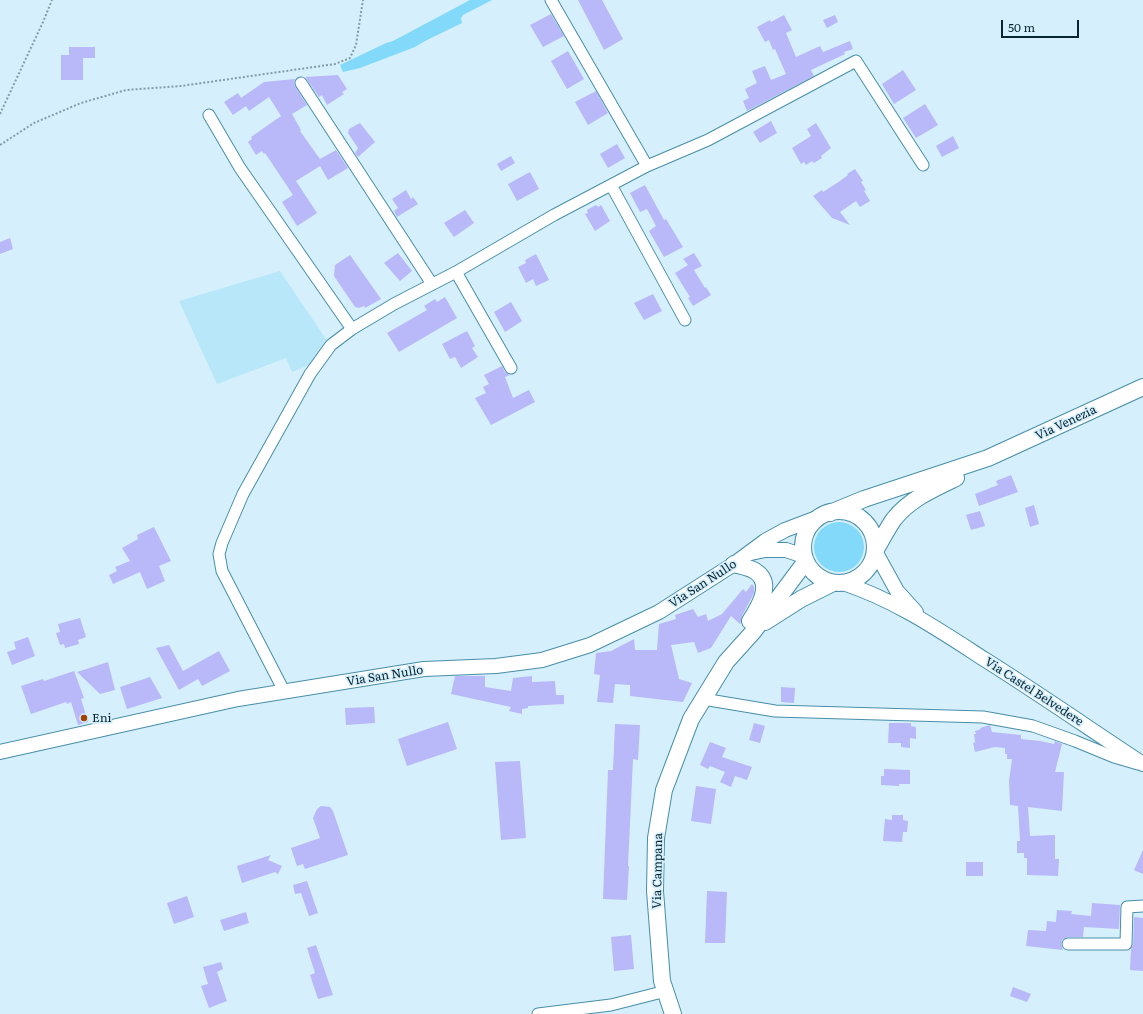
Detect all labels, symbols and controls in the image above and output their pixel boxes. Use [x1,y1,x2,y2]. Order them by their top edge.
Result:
scale bar [1003,12,1081,38]
text: 50 m [1008,18,1035,36]
street label: Via Venezia [1033,403,1099,443]
street label: Via San Nullo [667,557,739,611]
street label: Via Castel Belvedere [982,655,1086,729]
street label: Via San Nullo [346,663,424,689]
place label: Eni [92,711,112,725]
marker: Eni [79,713,89,723]
street label: Via Campana [650,833,666,909]

